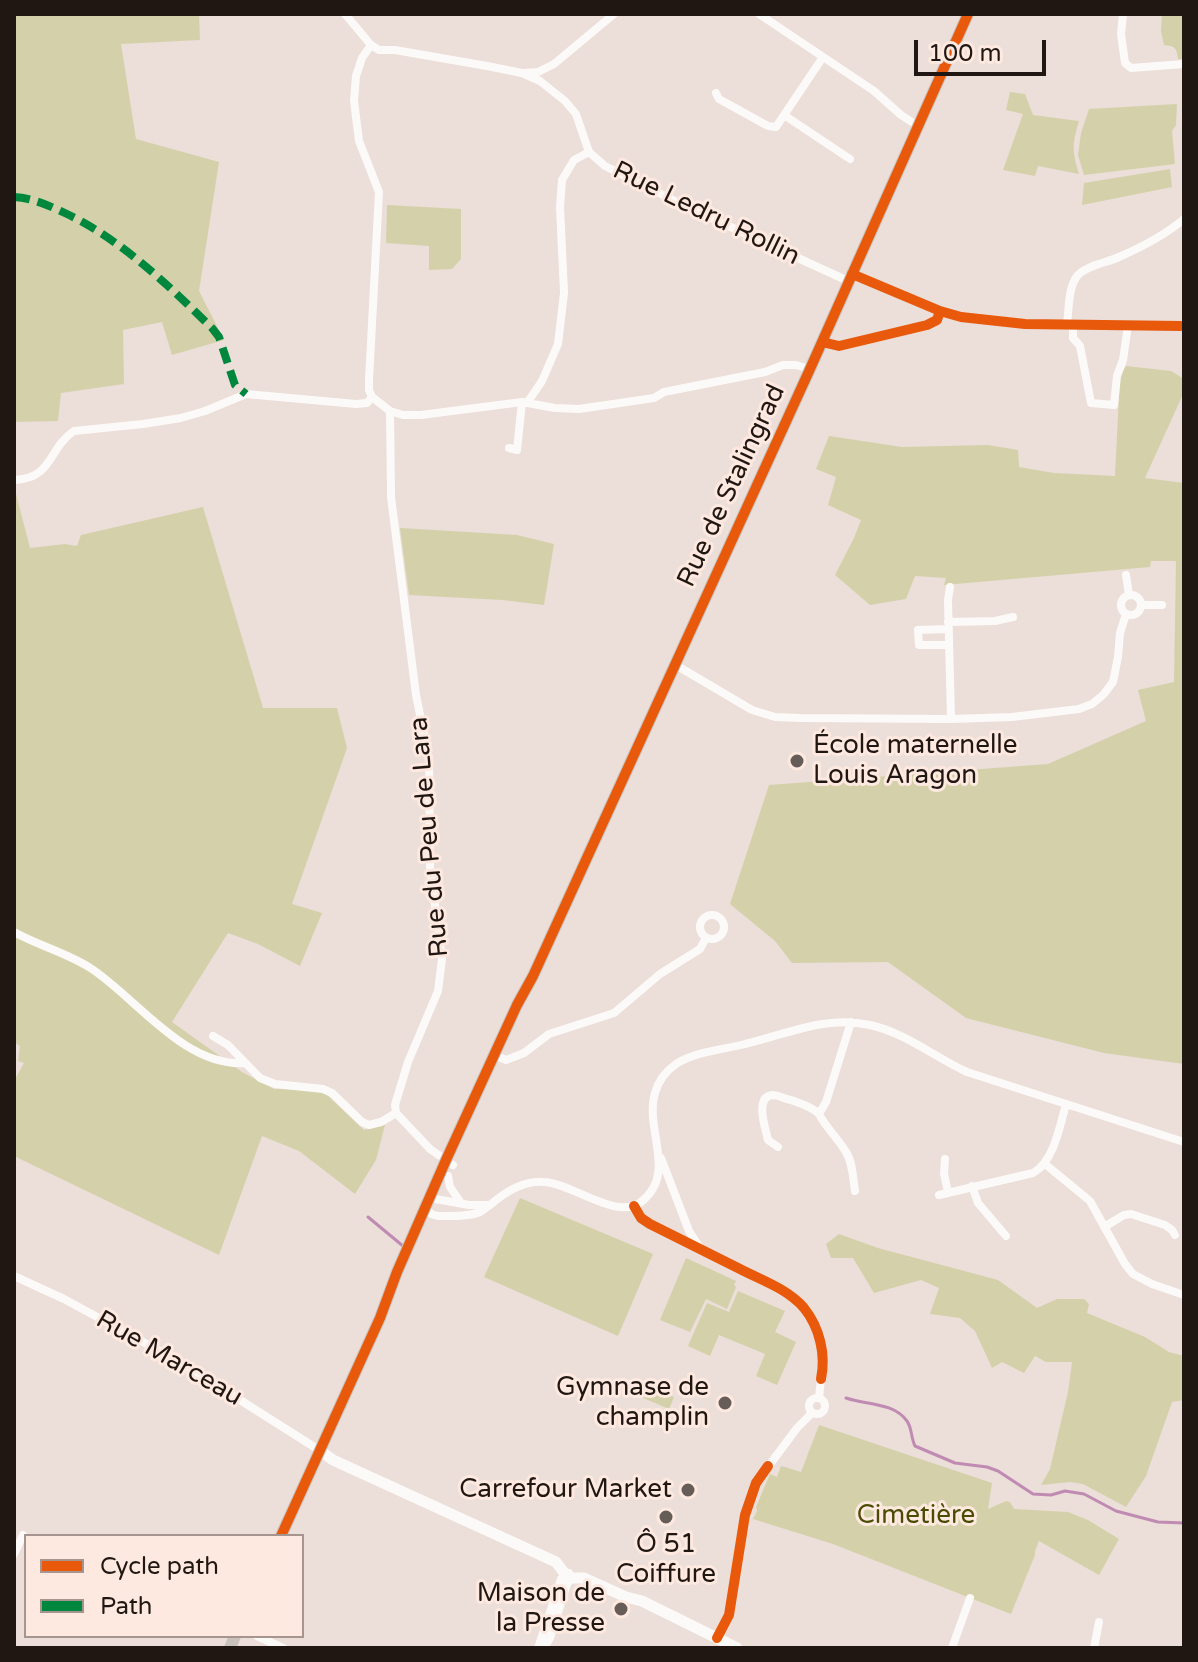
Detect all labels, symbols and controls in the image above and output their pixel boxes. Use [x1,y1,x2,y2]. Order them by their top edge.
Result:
scale bar [918,24,1050,74]
text: 100 m [928,39,1002,68]
street label: Rue Ledru Rollin [607,155,805,273]
street label: Rue de Stalingrad [671,380,793,592]
street label: Rue du Peu de Lara [404,715,456,959]
place label: École maternelle Louis Aragon [813,730,1018,792]
marker: École maternelle Louis Aragon [788,752,806,770]
street label: Rue Marceau [90,1305,248,1413]
place label: Gymnase de champlin [556,1372,709,1434]
marker: Gymnase de champlin [716,1394,734,1412]
place label: Carrefour Market [459,1474,672,1506]
marker: Carrefour Market [679,1481,697,1499]
park label: Cimetière [857,1500,975,1532]
marker: Ô 51 Coiffure [657,1508,675,1526]
place label: Ô 51 Coiffure [616,1529,716,1590]
legend [24,1534,304,1638]
text: Cycle path [100,1552,219,1581]
place label: Maison de la Presse [477,1578,605,1640]
text: Path [100,1592,153,1621]
marker: Maison de la Presse [612,1600,630,1618]

